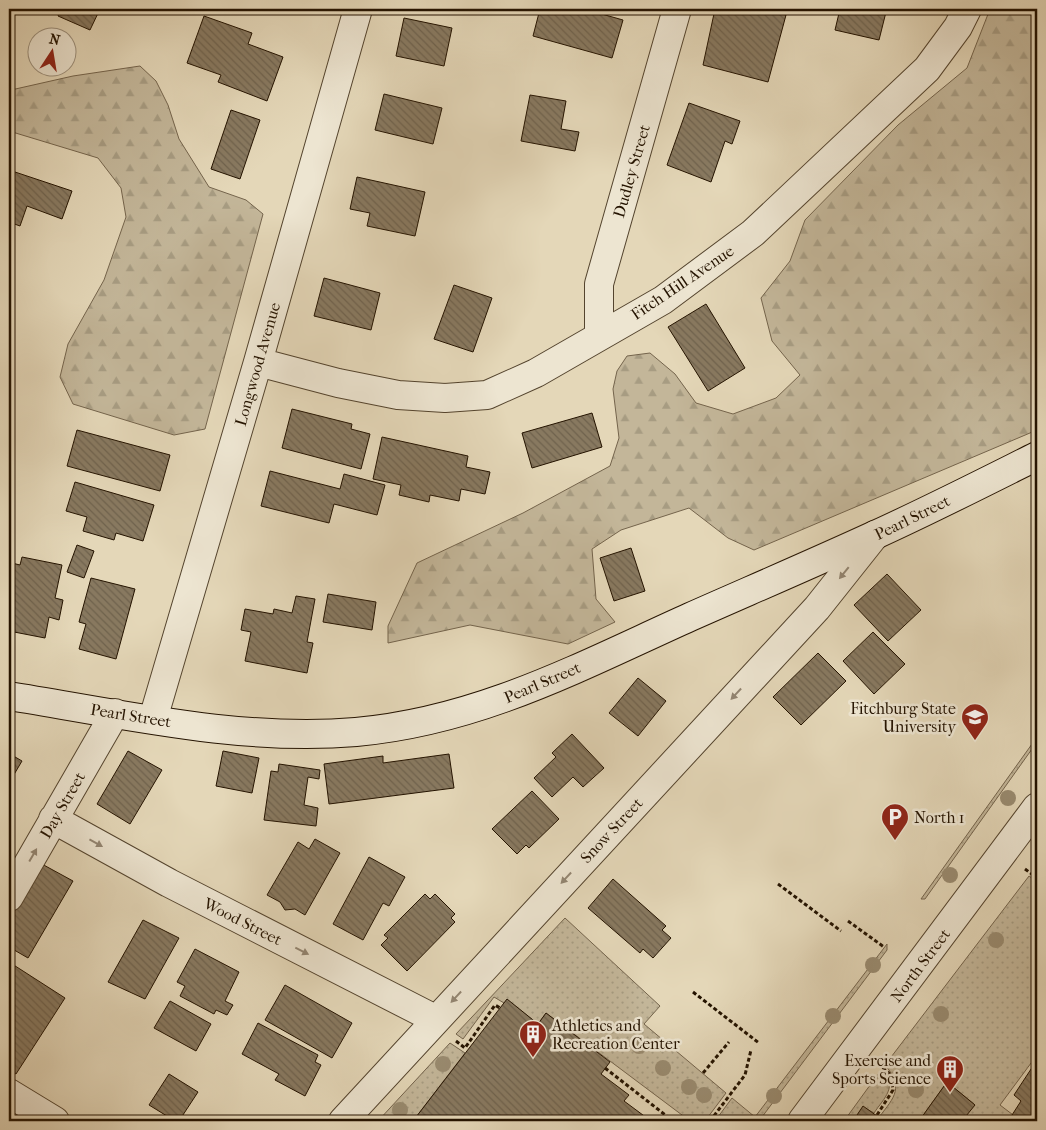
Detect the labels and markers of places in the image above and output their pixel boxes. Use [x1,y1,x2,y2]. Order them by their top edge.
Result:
place label: Fitchburg State University [850,699,956,736]
school or university icon: Fitchburg State University [960,702,990,741]
parking icon: North 1 [880,802,910,841]
place label: North 1 [914,808,965,827]
place label: Athletics and Recreation Center [551,1016,680,1053]
building icon: Athletics and Recreation Center [518,1019,548,1058]
place label: Exercise and Sports Science [832,1051,931,1088]
building icon: Exercise and Sports Science [935,1054,965,1093]

